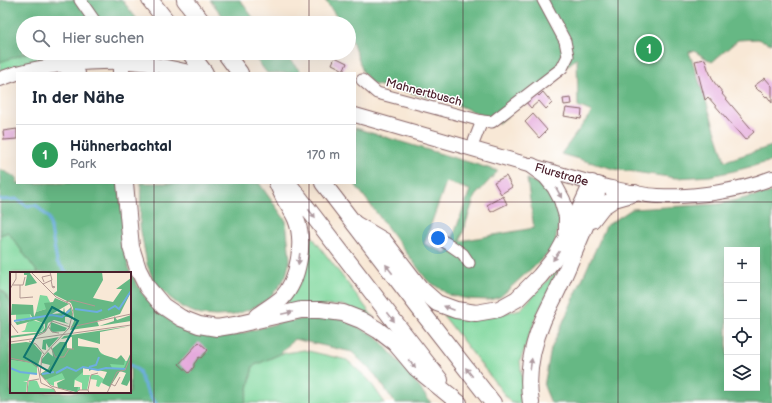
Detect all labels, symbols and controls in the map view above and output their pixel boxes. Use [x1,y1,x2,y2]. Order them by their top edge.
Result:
search box [16,16,356,60]
icon: search [30,27,52,49]
text: Hier suchen [62,29,144,48]
pin: 1 [636,34,662,64]
street label: Mahnertbusch [384,75,464,110]
text: In der Nähe [32,88,125,108]
text: Hühnerbachtal [70,137,172,156]
text: 1 [42,147,48,163]
text: 170 m [307,147,340,163]
text: Park [70,156,96,172]
street label: Flurstraße [533,160,590,190]
one-way arrow [555,187,562,199]
one-way arrow [308,209,316,219]
your location [428,228,448,248]
map controls [724,247,760,391]
button: + [724,247,760,283]
one-way arrow [552,250,560,261]
one-way arrow [296,253,302,265]
one-way arrow [385,264,393,275]
inset map [10,272,131,393]
button: − [724,283,760,319]
one-way arrow [442,304,454,310]
one-way arrow [281,309,293,315]
one-way arrow [387,312,395,323]
button: locate [724,319,760,355]
button: layers [724,355,760,391]
one-way arrow [407,358,416,369]
one-way arrow [527,358,534,370]
one-way arrow [464,367,473,378]

